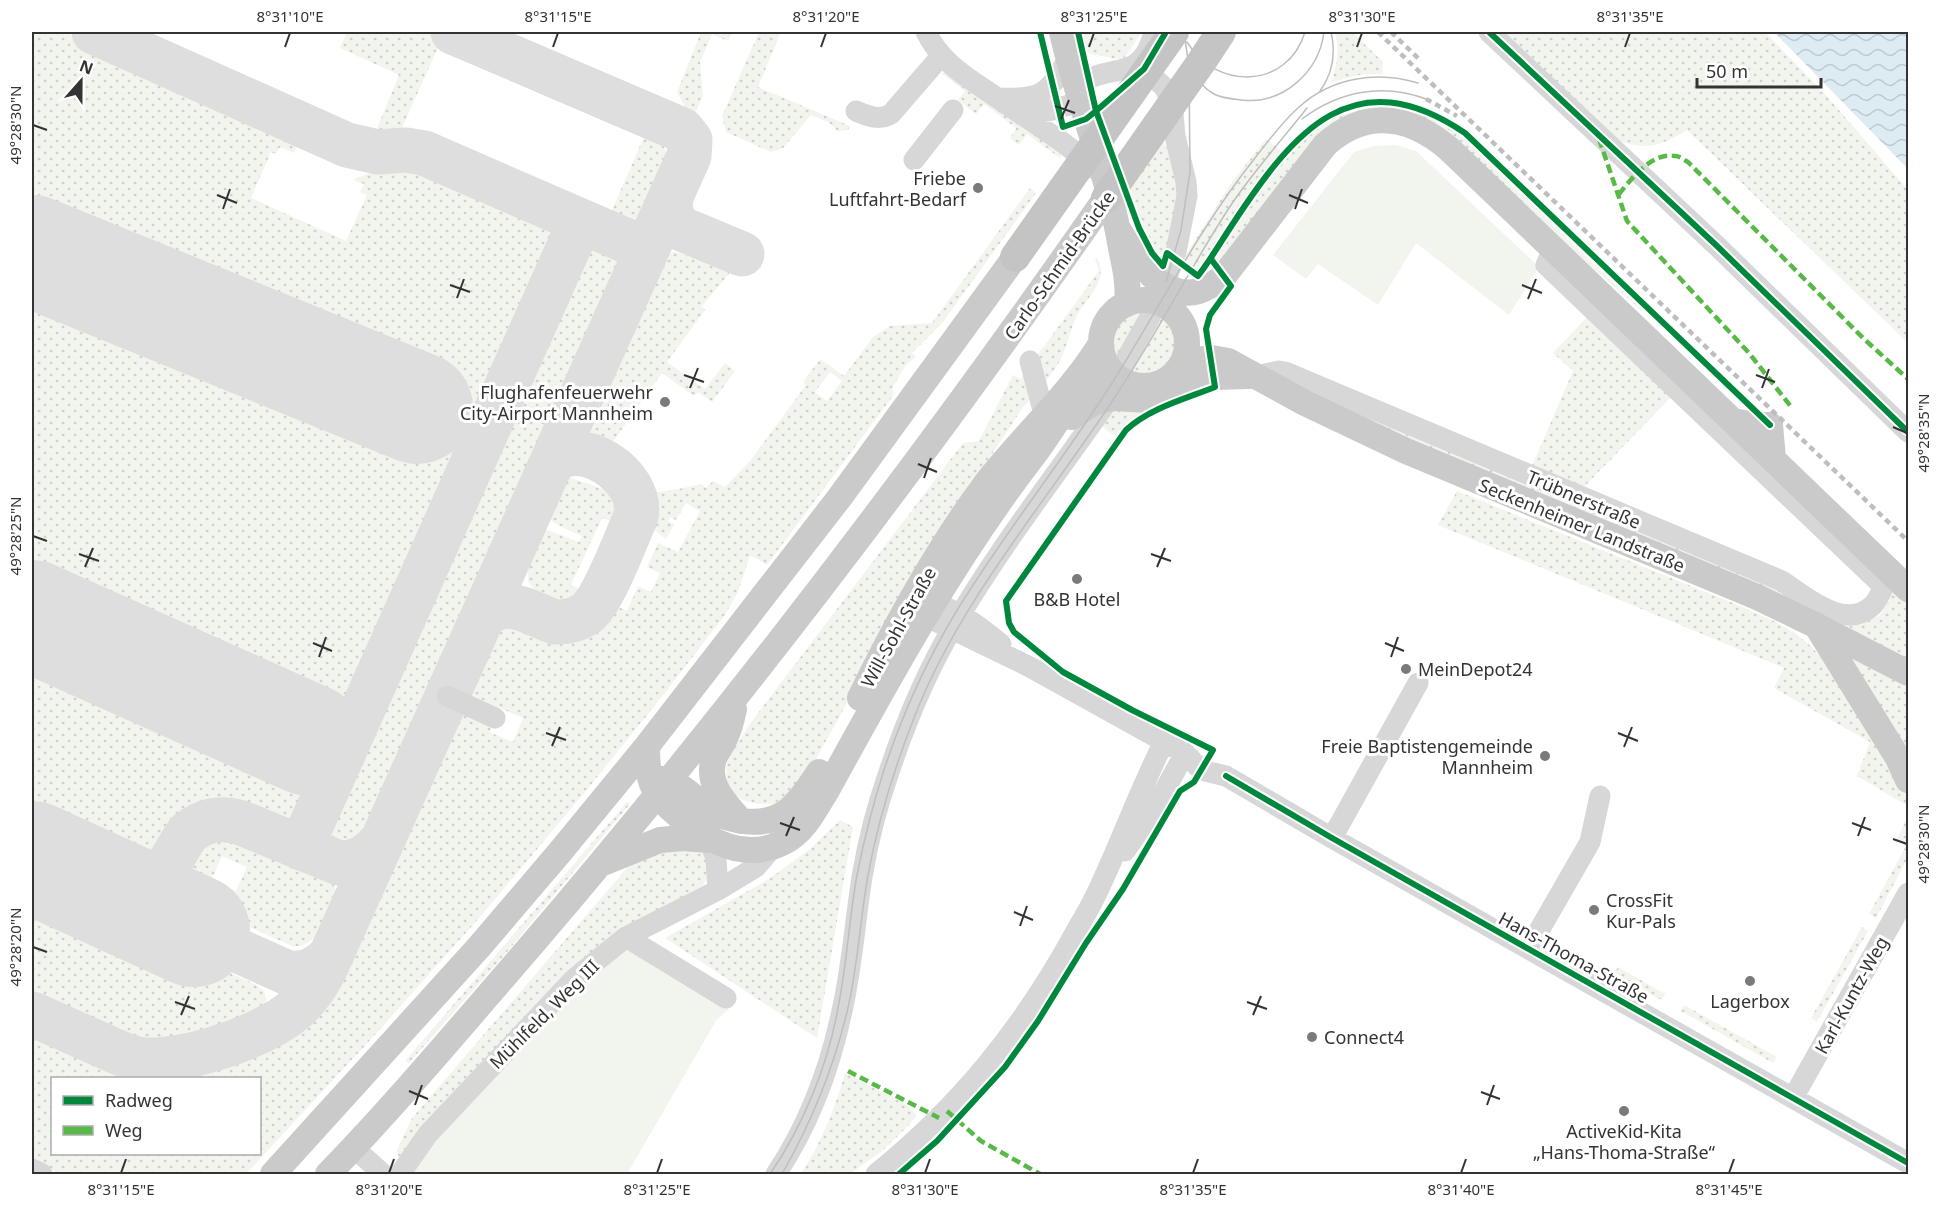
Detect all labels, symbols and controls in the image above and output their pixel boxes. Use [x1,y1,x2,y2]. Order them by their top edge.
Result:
text: 8°31'10"E [256,6,324,26]
text: 8°31'15"E [524,6,592,26]
text: 8°31'20"E [792,6,860,26]
text: 8°31'25"E [1060,6,1128,26]
text: 8°31'30"E [1328,6,1396,26]
text: 8°31'35"E [1596,6,1664,26]
north arrow [51,51,111,111]
scale bar [1697,51,1822,89]
text: N [76,54,96,80]
text: 50 m [1706,59,1748,83]
text: 49°28'30"N [5,86,25,164]
place label: Friebe Luftfahrt-Bedarf [829,166,967,211]
marker: Friebe Luftfahrt-Bedarf [971,181,985,195]
street label: Carlo-Schmid-Brücke [998,186,1120,344]
place label: Flughafenfeuerwehr City-Airport Mannheim [460,380,654,425]
text: 49°28'35"N [1913,394,1933,472]
marker: Flughafenfeuerwehr City-Airport Mannheim [658,395,672,409]
street label: Trübnerstraße [1524,464,1644,534]
street label: Seckenheimer Landstraße [1475,473,1689,577]
text: 49°28'25"N [5,497,25,575]
street label: Will-Sohl-Straße [855,563,941,691]
marker: B&B Hotel [1070,572,1084,586]
place label: B&B Hotel [1034,587,1120,611]
place label: MeinDepot24 [1418,657,1533,681]
marker: MeinDepot24 [1399,662,1413,676]
place label: Freie Baptistengemeinde Mannheim [1321,734,1533,779]
marker: Freie Baptistengemeinde Mannheim [1538,749,1552,763]
text: 49°28'30"N [1913,805,1933,883]
place label: CrossFit Kur-Pals [1606,888,1676,933]
marker: CrossFit Kur-Pals [1587,903,1601,917]
street label: Hans-Thoma-Straße [1495,906,1653,1008]
text: 49°28'20"N [5,908,25,986]
street label: Karl-Kuntz-Weg [1809,932,1893,1058]
street label: Mühlfeld, Weg III [484,954,604,1074]
marker: Lagerbox [1743,974,1757,988]
place label: Lagerbox [1710,989,1790,1013]
place label: Connect4 [1324,1025,1404,1049]
marker: Connect4 [1305,1030,1319,1044]
legend [51,1077,261,1155]
text: Radweg [105,1088,173,1112]
marker: ActiveKid-Kita „Hans-Thoma-Straße“ [1617,1104,1631,1118]
text: Weg [105,1118,143,1142]
place label: ActiveKid-Kita „Hans-Thoma-Straße“ [1533,1119,1716,1164]
text: 8°31'15"E [87,1179,155,1199]
text: 8°31'20"E [355,1179,423,1199]
text: 8°31'25"E [623,1179,691,1199]
text: 8°31'30"E [891,1179,959,1199]
text: 8°31'35"E [1159,1179,1227,1199]
text: 8°31'40"E [1427,1179,1495,1199]
text: 8°31'45"E [1695,1179,1763,1199]

